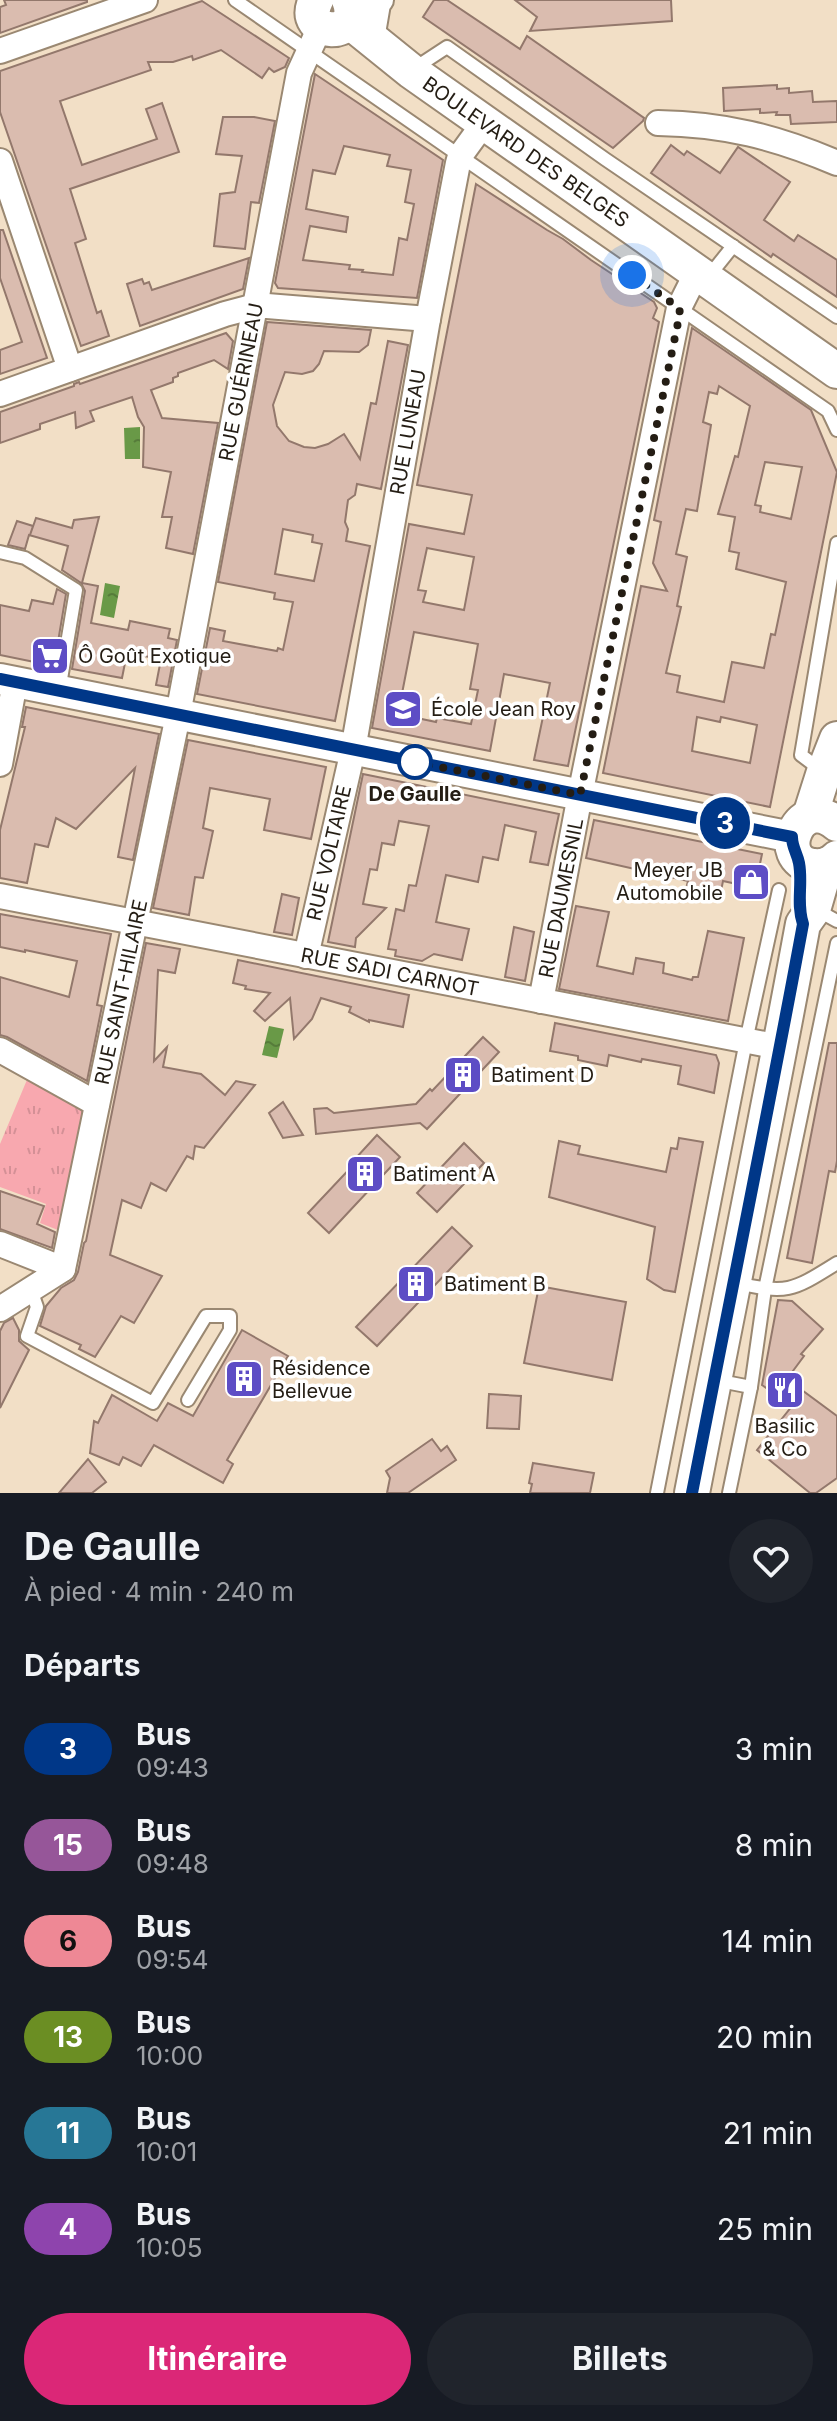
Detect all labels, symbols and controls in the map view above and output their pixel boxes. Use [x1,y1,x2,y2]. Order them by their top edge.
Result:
street label: BOULEVARD DES BELGES [418,72,634,232]
your location [612,255,652,295]
street label: RUE GUÉRINEAU [213,301,268,463]
street label: RUE LUNEAU [385,367,431,497]
supermarket icon: Ô Goût Exotique [29,635,71,677]
place label: Ô Goût Exotique [78,644,231,668]
school or university icon: École Jean Roy [382,688,424,730]
place label: École Jean Roy [431,696,576,721]
marker: De Gaulle [398,745,432,779]
place label: De Gaulle [369,782,462,806]
street label: RUE VOLTAIRE [302,783,356,923]
line badge: 3 [699,797,751,849]
text: 3 [716,806,734,840]
street label: RUE DAUMESNIL [534,816,588,980]
place label: Meyer JB Automobile [616,858,723,905]
shop icon: Meyer JB Automobile [730,861,772,903]
street label: RUE SAINT-HILAIRE [90,897,152,1087]
street label: RUE SADI CARNOT [299,943,481,1001]
building icon: Batiment D [442,1054,484,1096]
place label: Batiment D [491,1063,594,1087]
building icon: Batiment A [344,1153,386,1195]
place label: Batiment A [393,1162,496,1186]
building icon: Batiment B [395,1263,437,1305]
place label: Batiment B [444,1272,546,1296]
place label: Résidence Bellevue [272,1356,370,1403]
building icon: Résidence Bellevue [223,1358,265,1400]
restaurant icon: Basilic & Co [764,1369,806,1411]
place label: Basilic & Co [755,1414,815,1461]
button: heart [729,1519,813,1603]
text: De Gaulle [24,1523,201,1569]
text: À pied · 4 min · 240 m [24,1576,294,1607]
text: Départs [24,1647,141,1683]
text: Bus [136,1716,191,1752]
text: 3 min [735,1731,813,1767]
text: 3 [59,1732,77,1766]
text: 09:43 [136,1752,209,1783]
text: Bus [136,1812,191,1848]
text: 8 min [735,1827,813,1863]
text: 15 [53,1828,83,1862]
text: 09:48 [136,1848,209,1879]
text: Bus [136,1908,191,1944]
text: 14 min [722,1923,813,1959]
text: 6 [59,1924,77,1958]
text: 09:54 [136,1944,209,1975]
text: Bus [136,2004,191,2040]
text: 20 min [716,2019,813,2055]
text: 13 [53,2020,83,2054]
text: 10:00 [136,2040,203,2071]
text: Bus [136,2100,191,2136]
text: 21 min [723,2115,813,2151]
text: 11 [56,2116,80,2150]
text: 10:01 [136,2136,197,2167]
text: Bus [136,2196,191,2232]
text: 25 min [717,2211,813,2247]
text: 4 [59,2212,77,2246]
text: 10:05 [136,2232,203,2263]
button: Itinéraire [24,2313,411,2405]
button: Billets [427,2313,813,2405]

